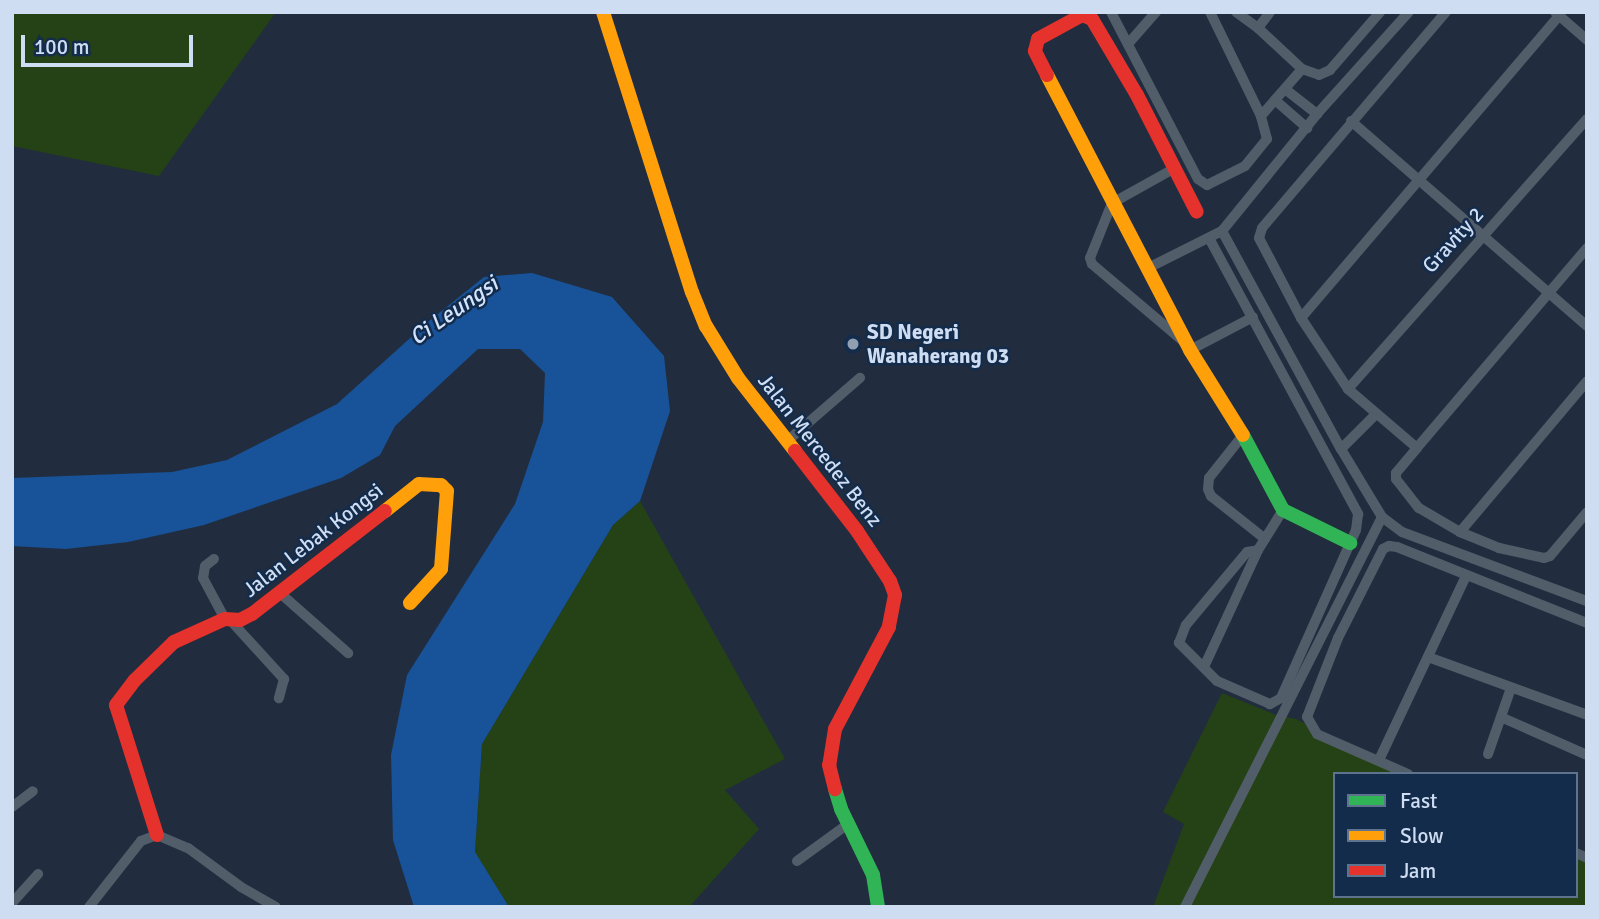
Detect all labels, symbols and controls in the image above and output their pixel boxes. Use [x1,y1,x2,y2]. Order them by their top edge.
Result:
scale bar [24,21,196,65]
text: 100 m [34,34,89,60]
street label: Gravity 2 [1417,202,1489,278]
water label: Ci Leungsi [404,271,504,351]
place label: SD Negeri Wanaherang 03 [867,319,1009,369]
marker: SD Negeri Wanaherang 03 [845,336,861,352]
street label: Jalan Mercedez Benz [752,368,888,532]
street label: Jalan Lebak Kongsi [238,477,388,603]
legend [1333,772,1578,898]
text: Fast [1400,788,1437,814]
text: Slow [1400,823,1444,849]
text: Jam [1400,858,1436,884]

